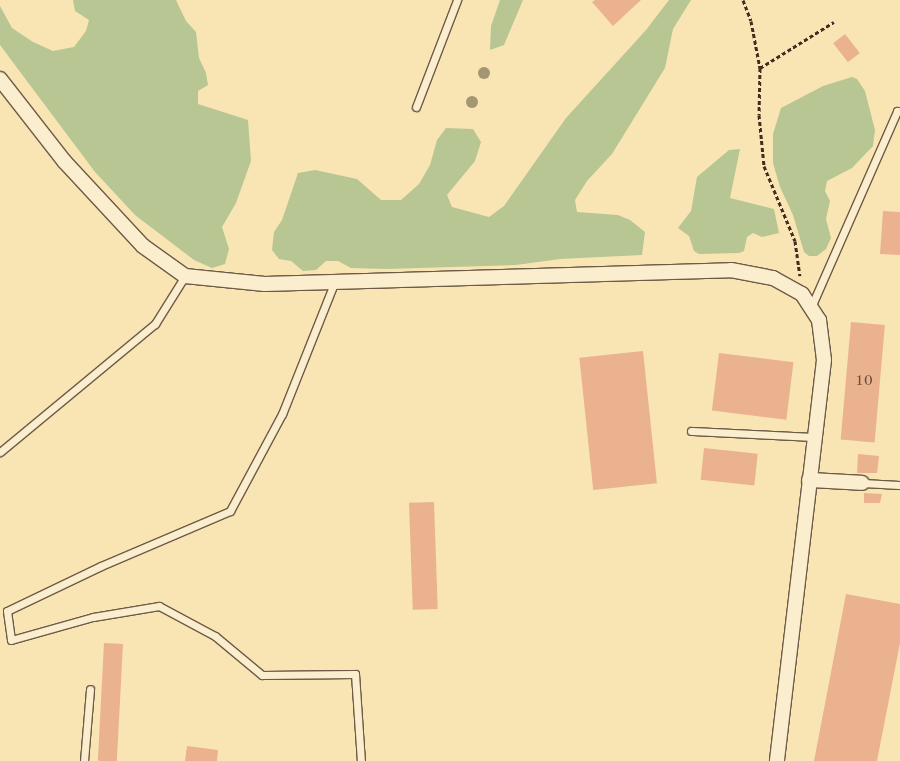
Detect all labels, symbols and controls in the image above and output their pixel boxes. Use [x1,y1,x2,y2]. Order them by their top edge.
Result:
house number: 10 [855,373,873,391]

